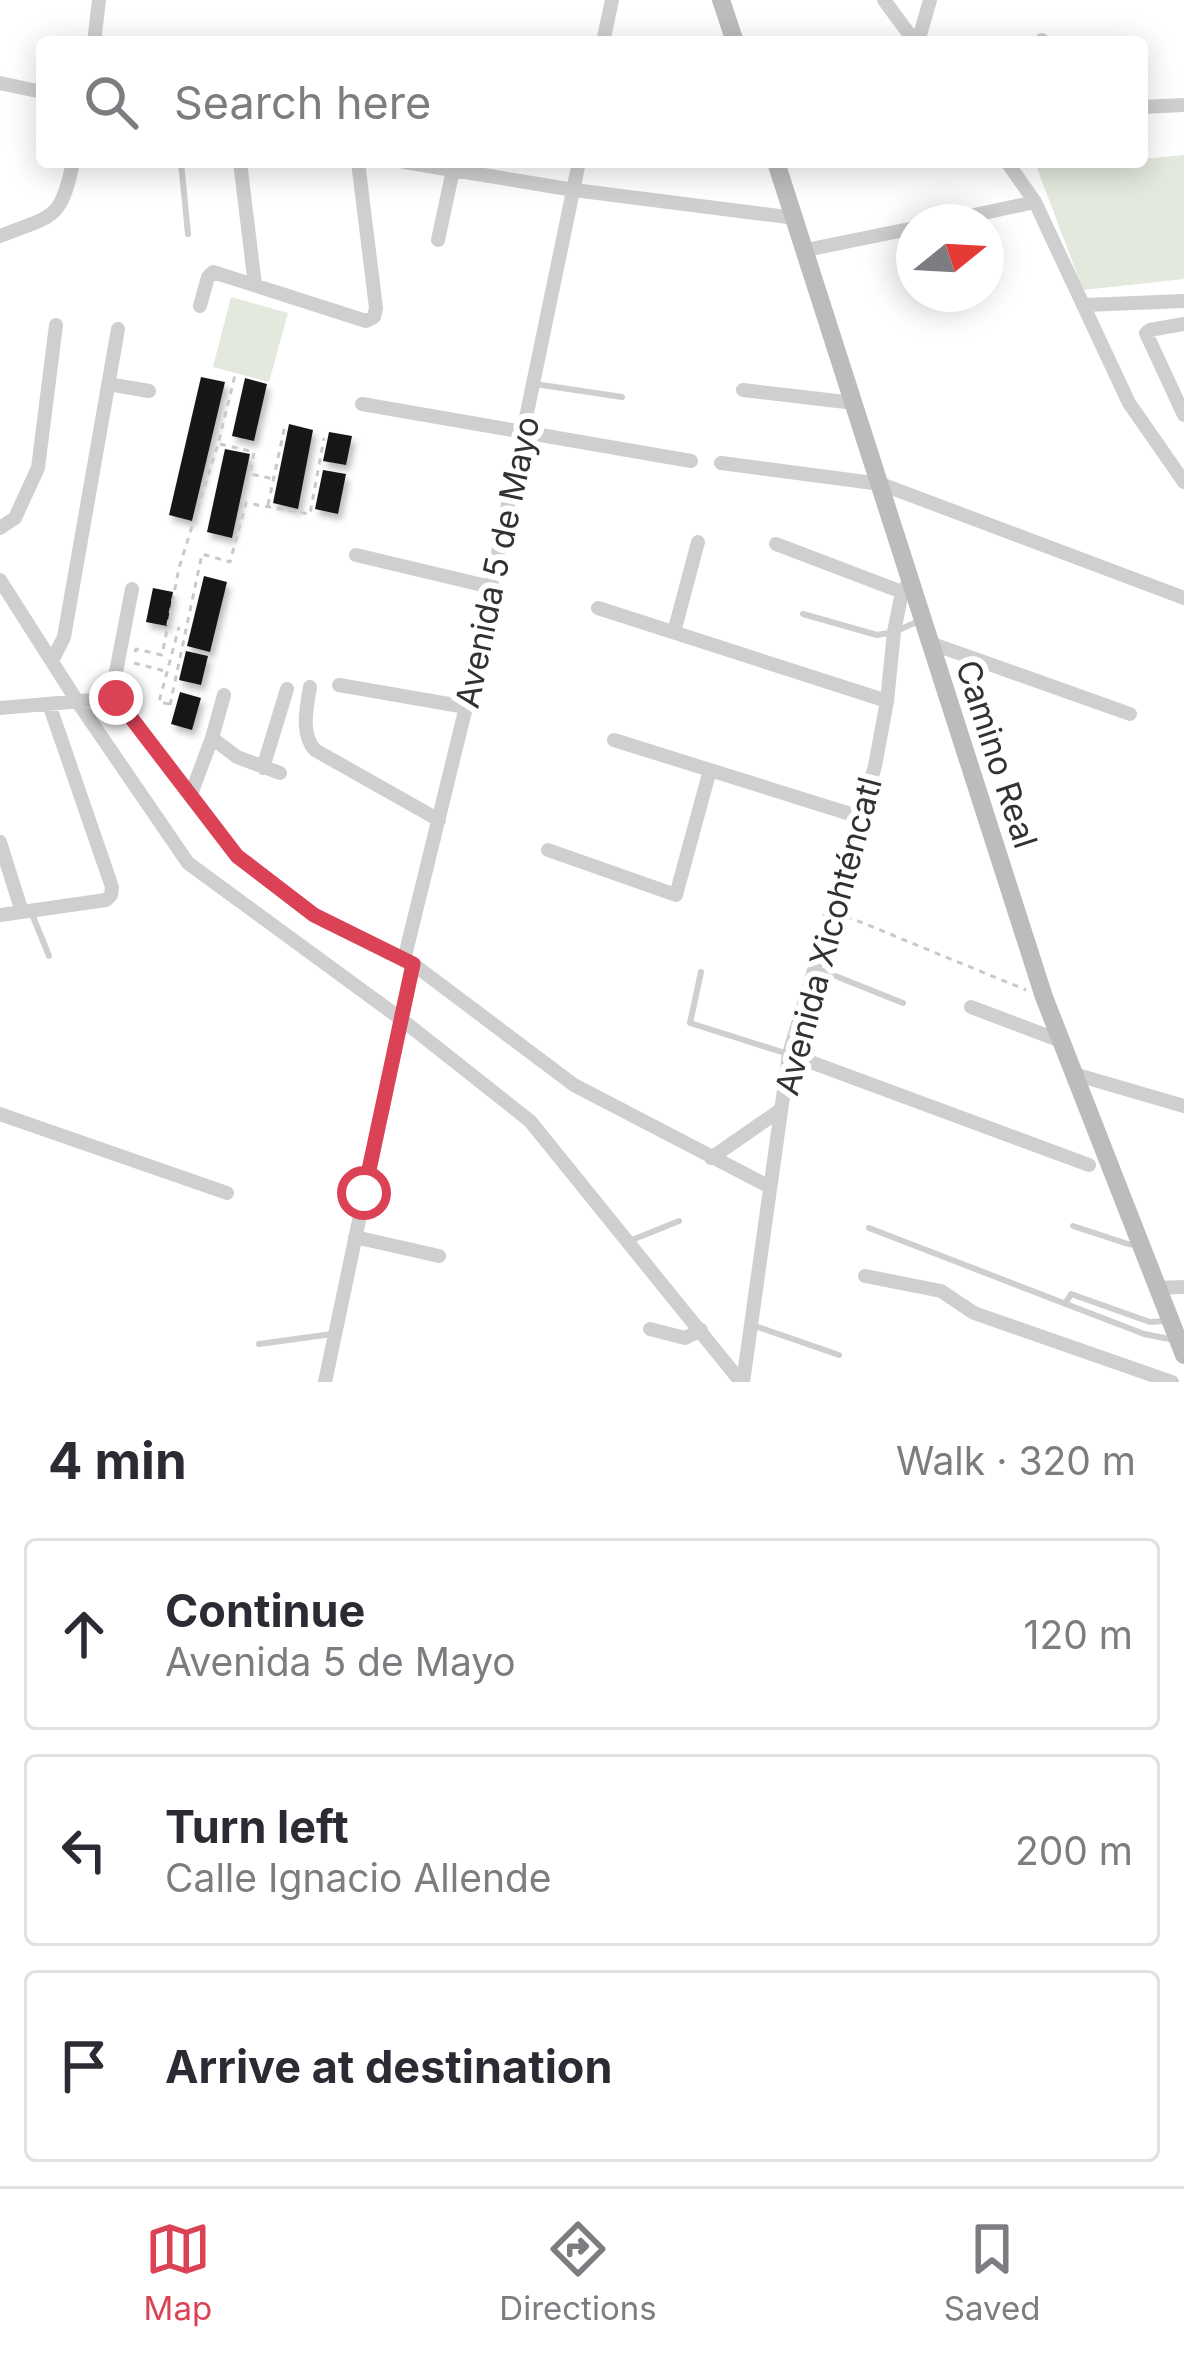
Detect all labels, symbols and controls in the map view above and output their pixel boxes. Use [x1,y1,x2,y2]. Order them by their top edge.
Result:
search box [36,36,1148,168]
icon: search [78,69,144,135]
text: Search here [174,75,431,130]
north arrow [896,204,1004,312]
street label: Avenida 5 de Mayo [447,413,547,711]
street label: Camino Real [948,655,1046,853]
route end [89,671,143,725]
street label: Avenida Xicohténcatl [766,773,890,1099]
route start [337,1166,391,1220]
text: 4 min [48,1430,187,1491]
text: Walk · 320 m [896,1437,1136,1484]
text: Continue [165,1583,365,1638]
icon: ahead [51,1601,117,1667]
text: 120 m [1024,1611,1133,1658]
text: Avenida 5 de Mayo [165,1638,516,1685]
text: Turn left [165,1799,349,1854]
icon: left [51,1817,117,1883]
text: 200 m [1015,1827,1133,1874]
text: Calle Ignacio Allende [165,1854,552,1901]
icon: arrive [51,2033,117,2099]
text: Arrive at destination [165,2039,612,2094]
tab: Map [144,2216,212,2328]
tab: Directions [499,2216,657,2328]
tab: Saved [944,2216,1040,2328]

